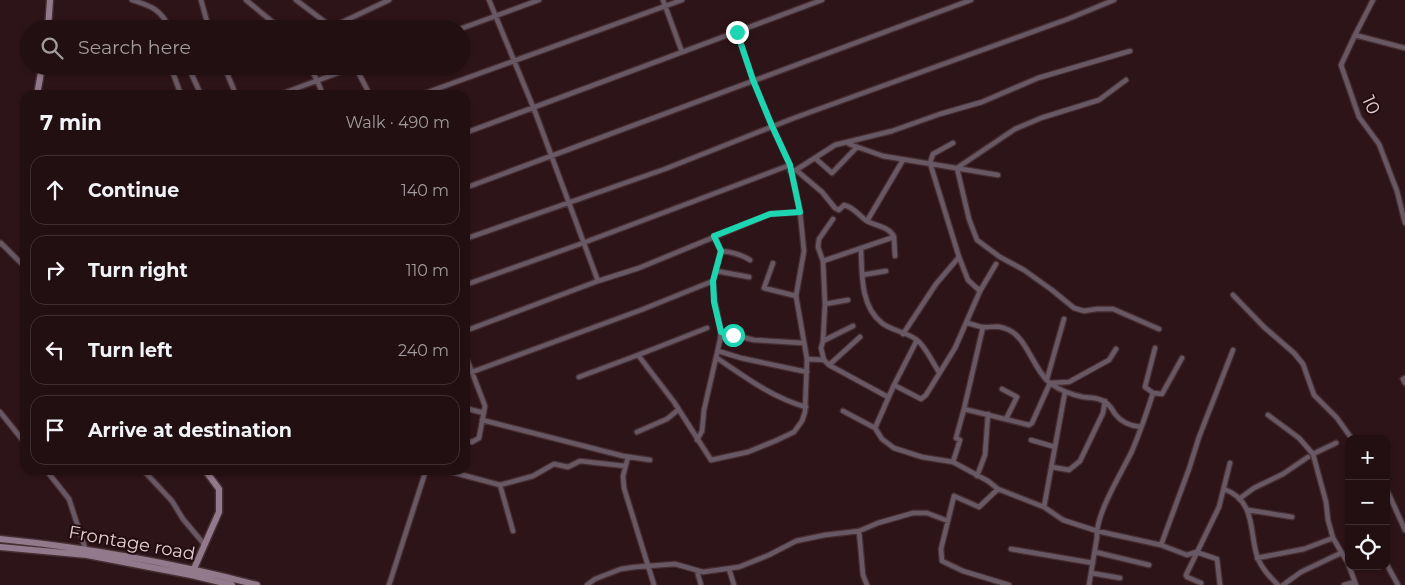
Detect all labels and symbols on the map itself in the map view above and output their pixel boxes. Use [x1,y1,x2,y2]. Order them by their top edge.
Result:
route end [726,21,749,44]
street label: 10 [1357,92,1385,118]
route start [722,324,745,347]
street label: Frontage road [67,521,197,565]

